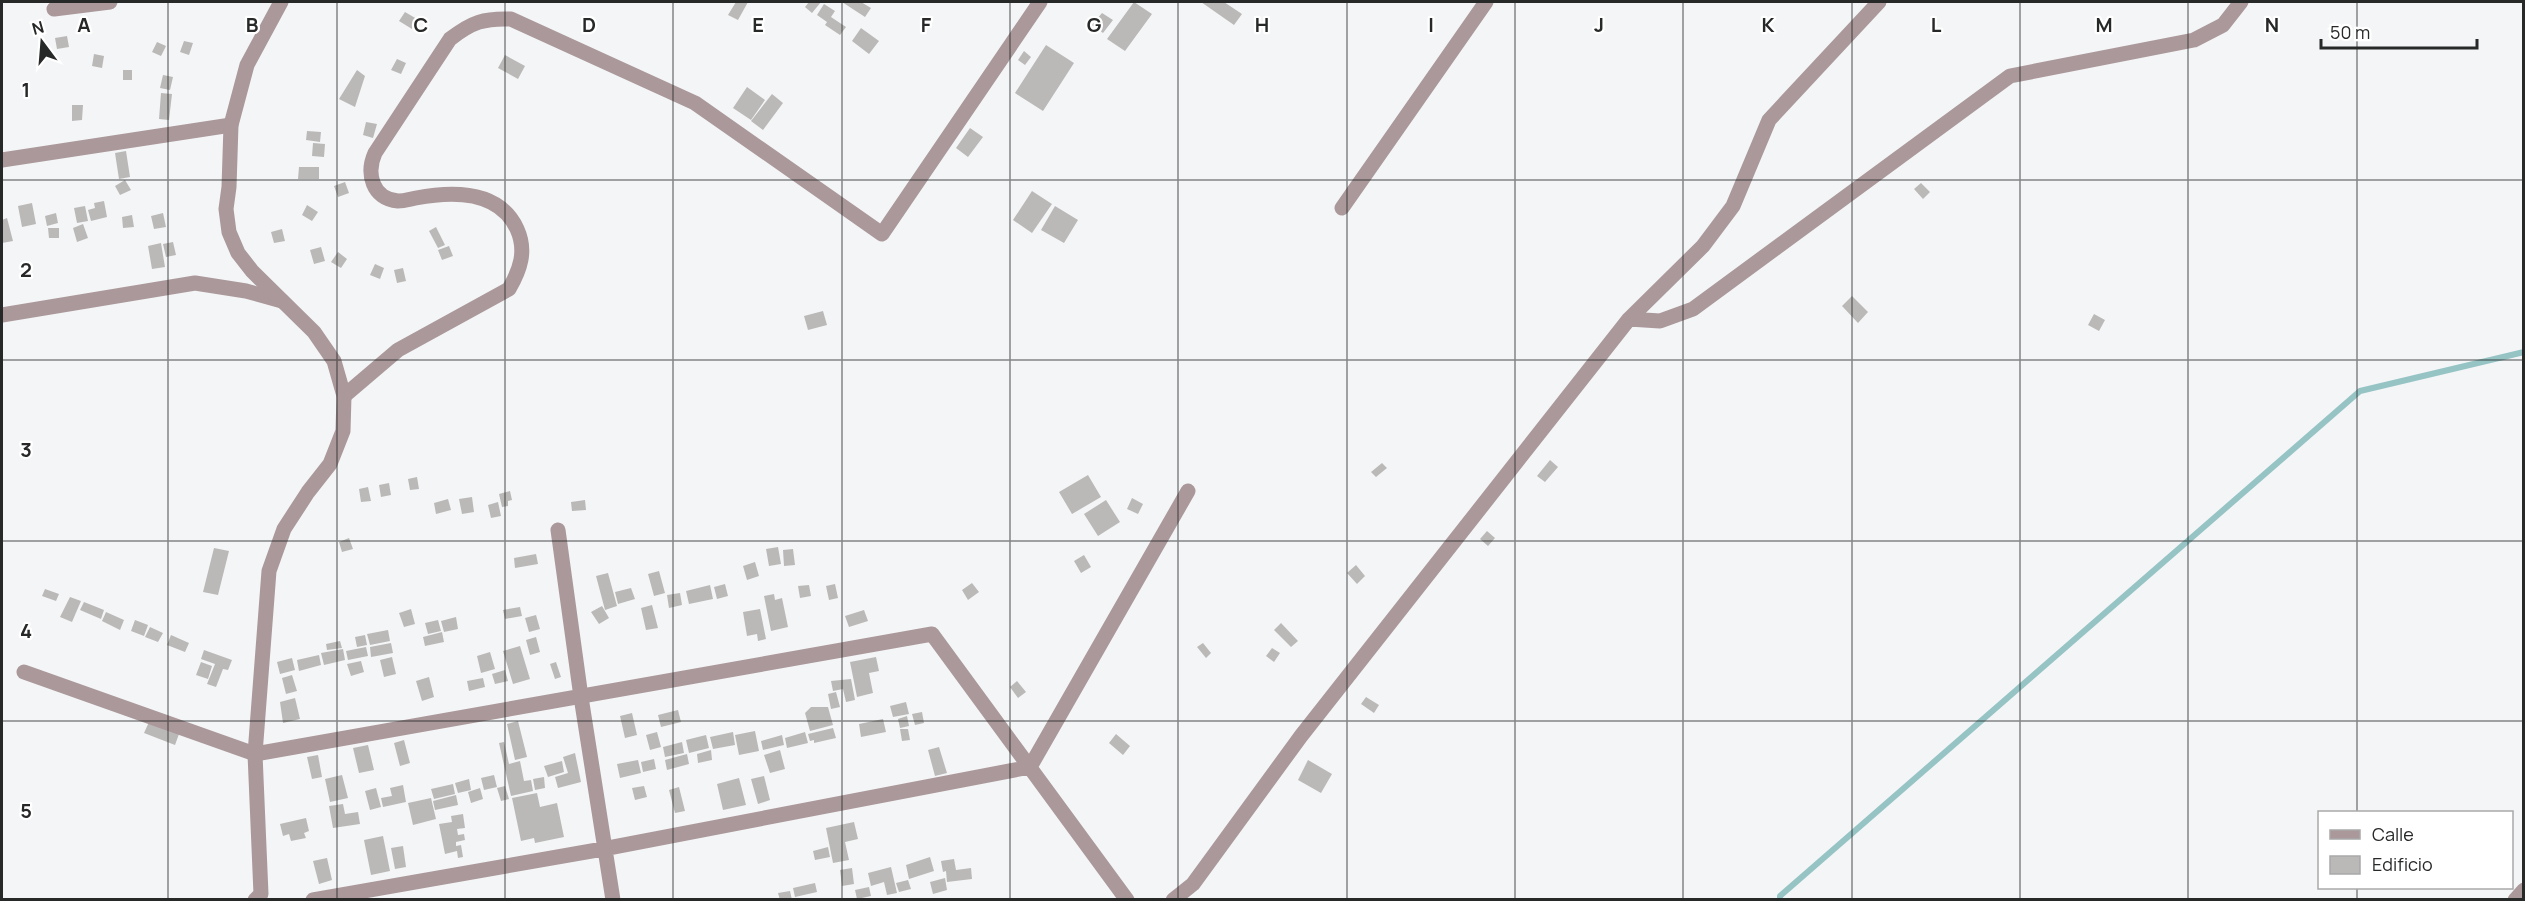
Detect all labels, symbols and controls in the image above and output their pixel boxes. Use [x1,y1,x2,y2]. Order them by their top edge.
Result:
text: A [77,11,91,38]
text: B [246,11,259,38]
text: C [414,11,428,38]
text: D [582,11,596,38]
text: E [752,11,764,38]
text: F [921,11,932,38]
text: G [1087,11,1102,38]
text: H [1255,11,1269,38]
text: I [1428,11,1434,38]
text: J [1594,11,1604,38]
text: K [1762,11,1775,38]
text: L [1931,11,1942,38]
text: M [2095,11,2113,38]
text: N [2265,11,2279,38]
north arrow [12,12,72,72]
scale bar [2321,12,2477,50]
text: N [29,15,46,40]
text: 50 m [2330,20,2370,44]
text: 1 [22,76,30,103]
text: 2 [20,256,32,283]
text: 3 [20,436,32,463]
text: 4 [20,617,32,644]
text: 5 [20,797,32,824]
legend [2318,811,2513,889]
text: Calle [2372,822,2414,846]
text: Edificio [2372,852,2433,876]

